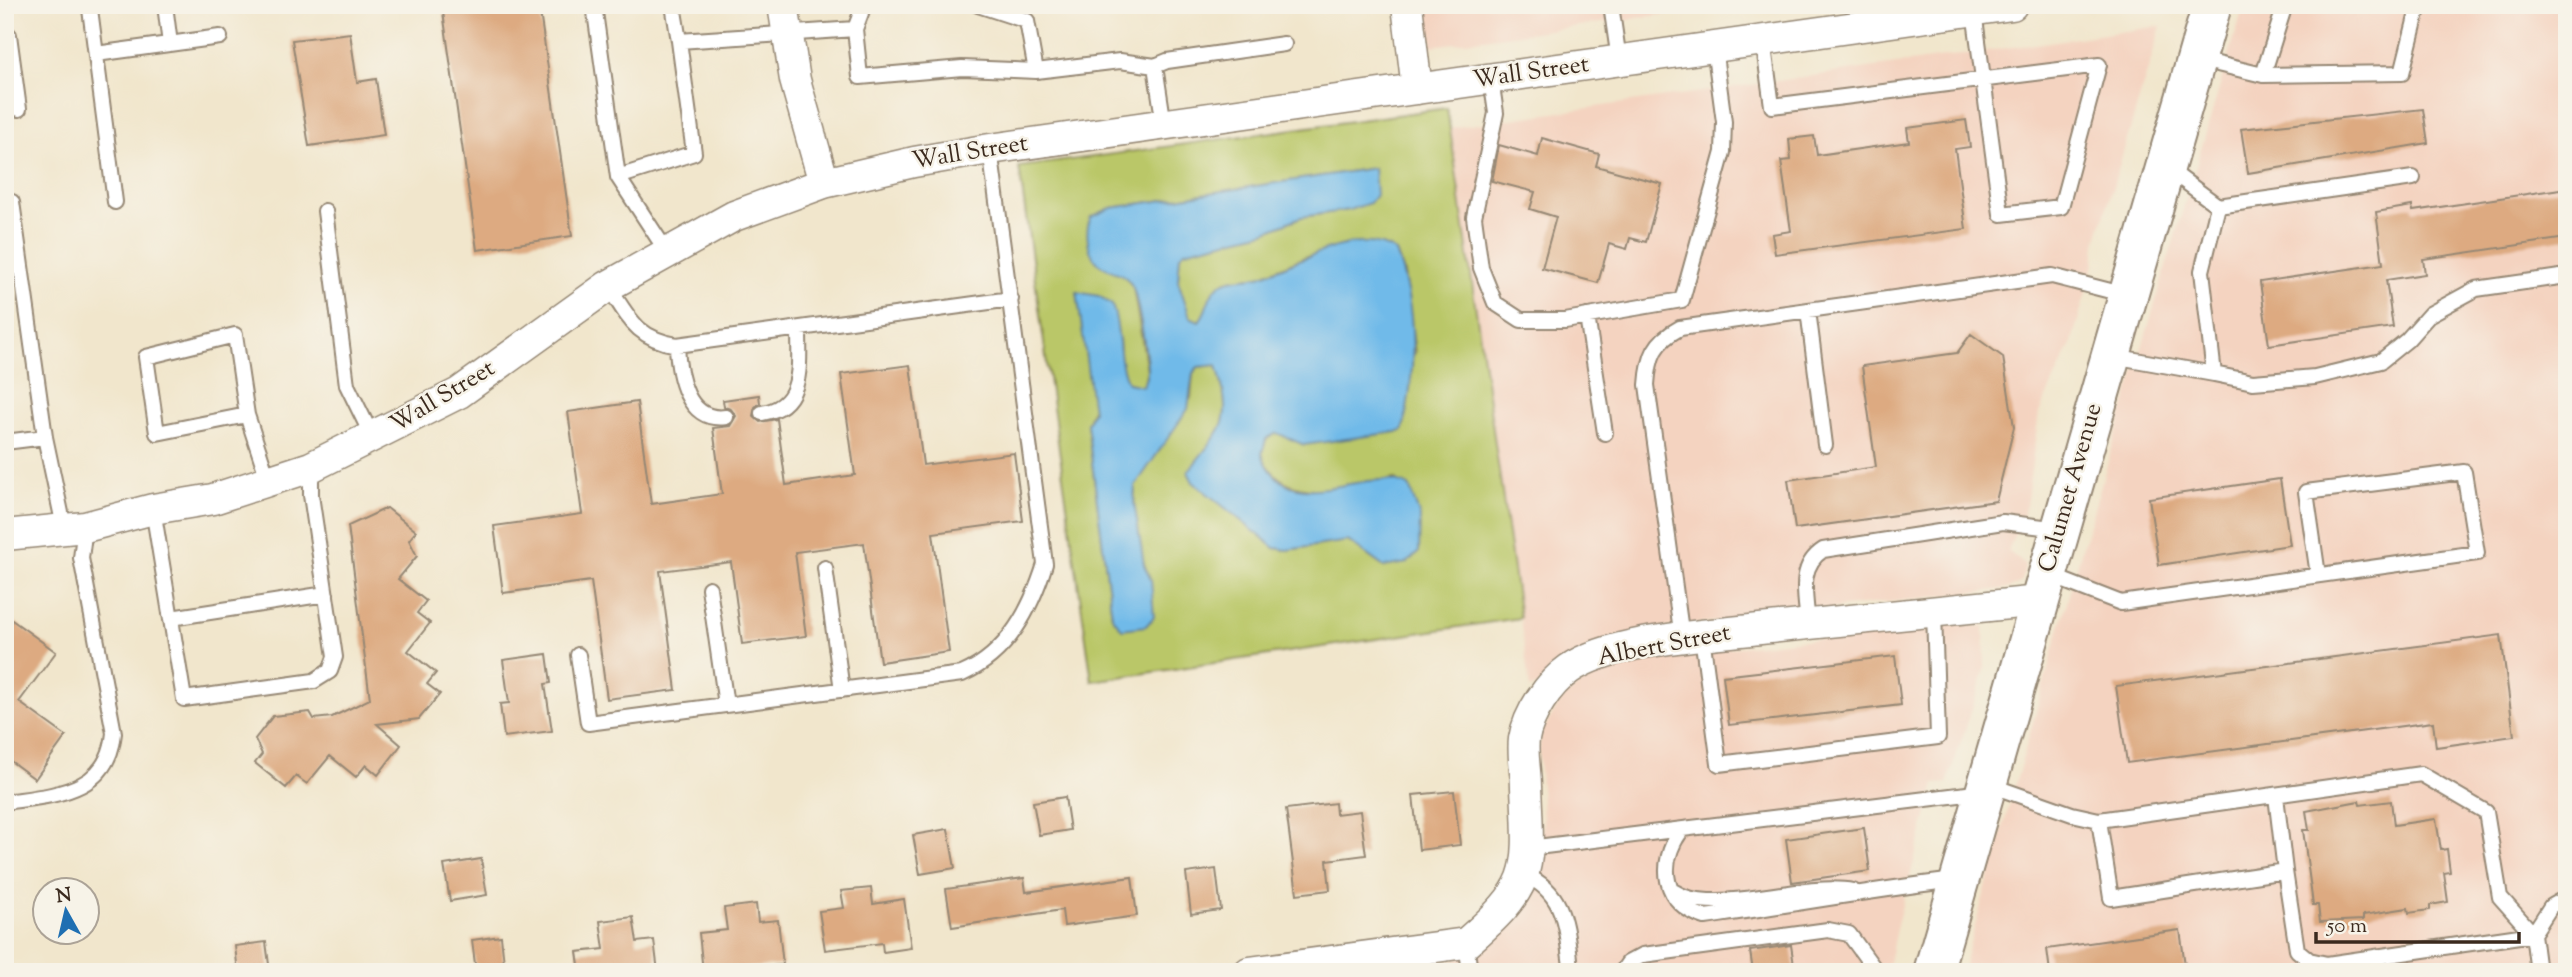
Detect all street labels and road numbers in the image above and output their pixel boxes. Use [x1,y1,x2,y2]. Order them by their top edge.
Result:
street label: Wall Street [1471,48,1591,98]
street label: Wall Street [910,127,1030,179]
street label: Wall Street [384,352,502,442]
street label: Calumet Avenue [2031,399,2111,577]
street label: Albert Street [1595,616,1733,676]

